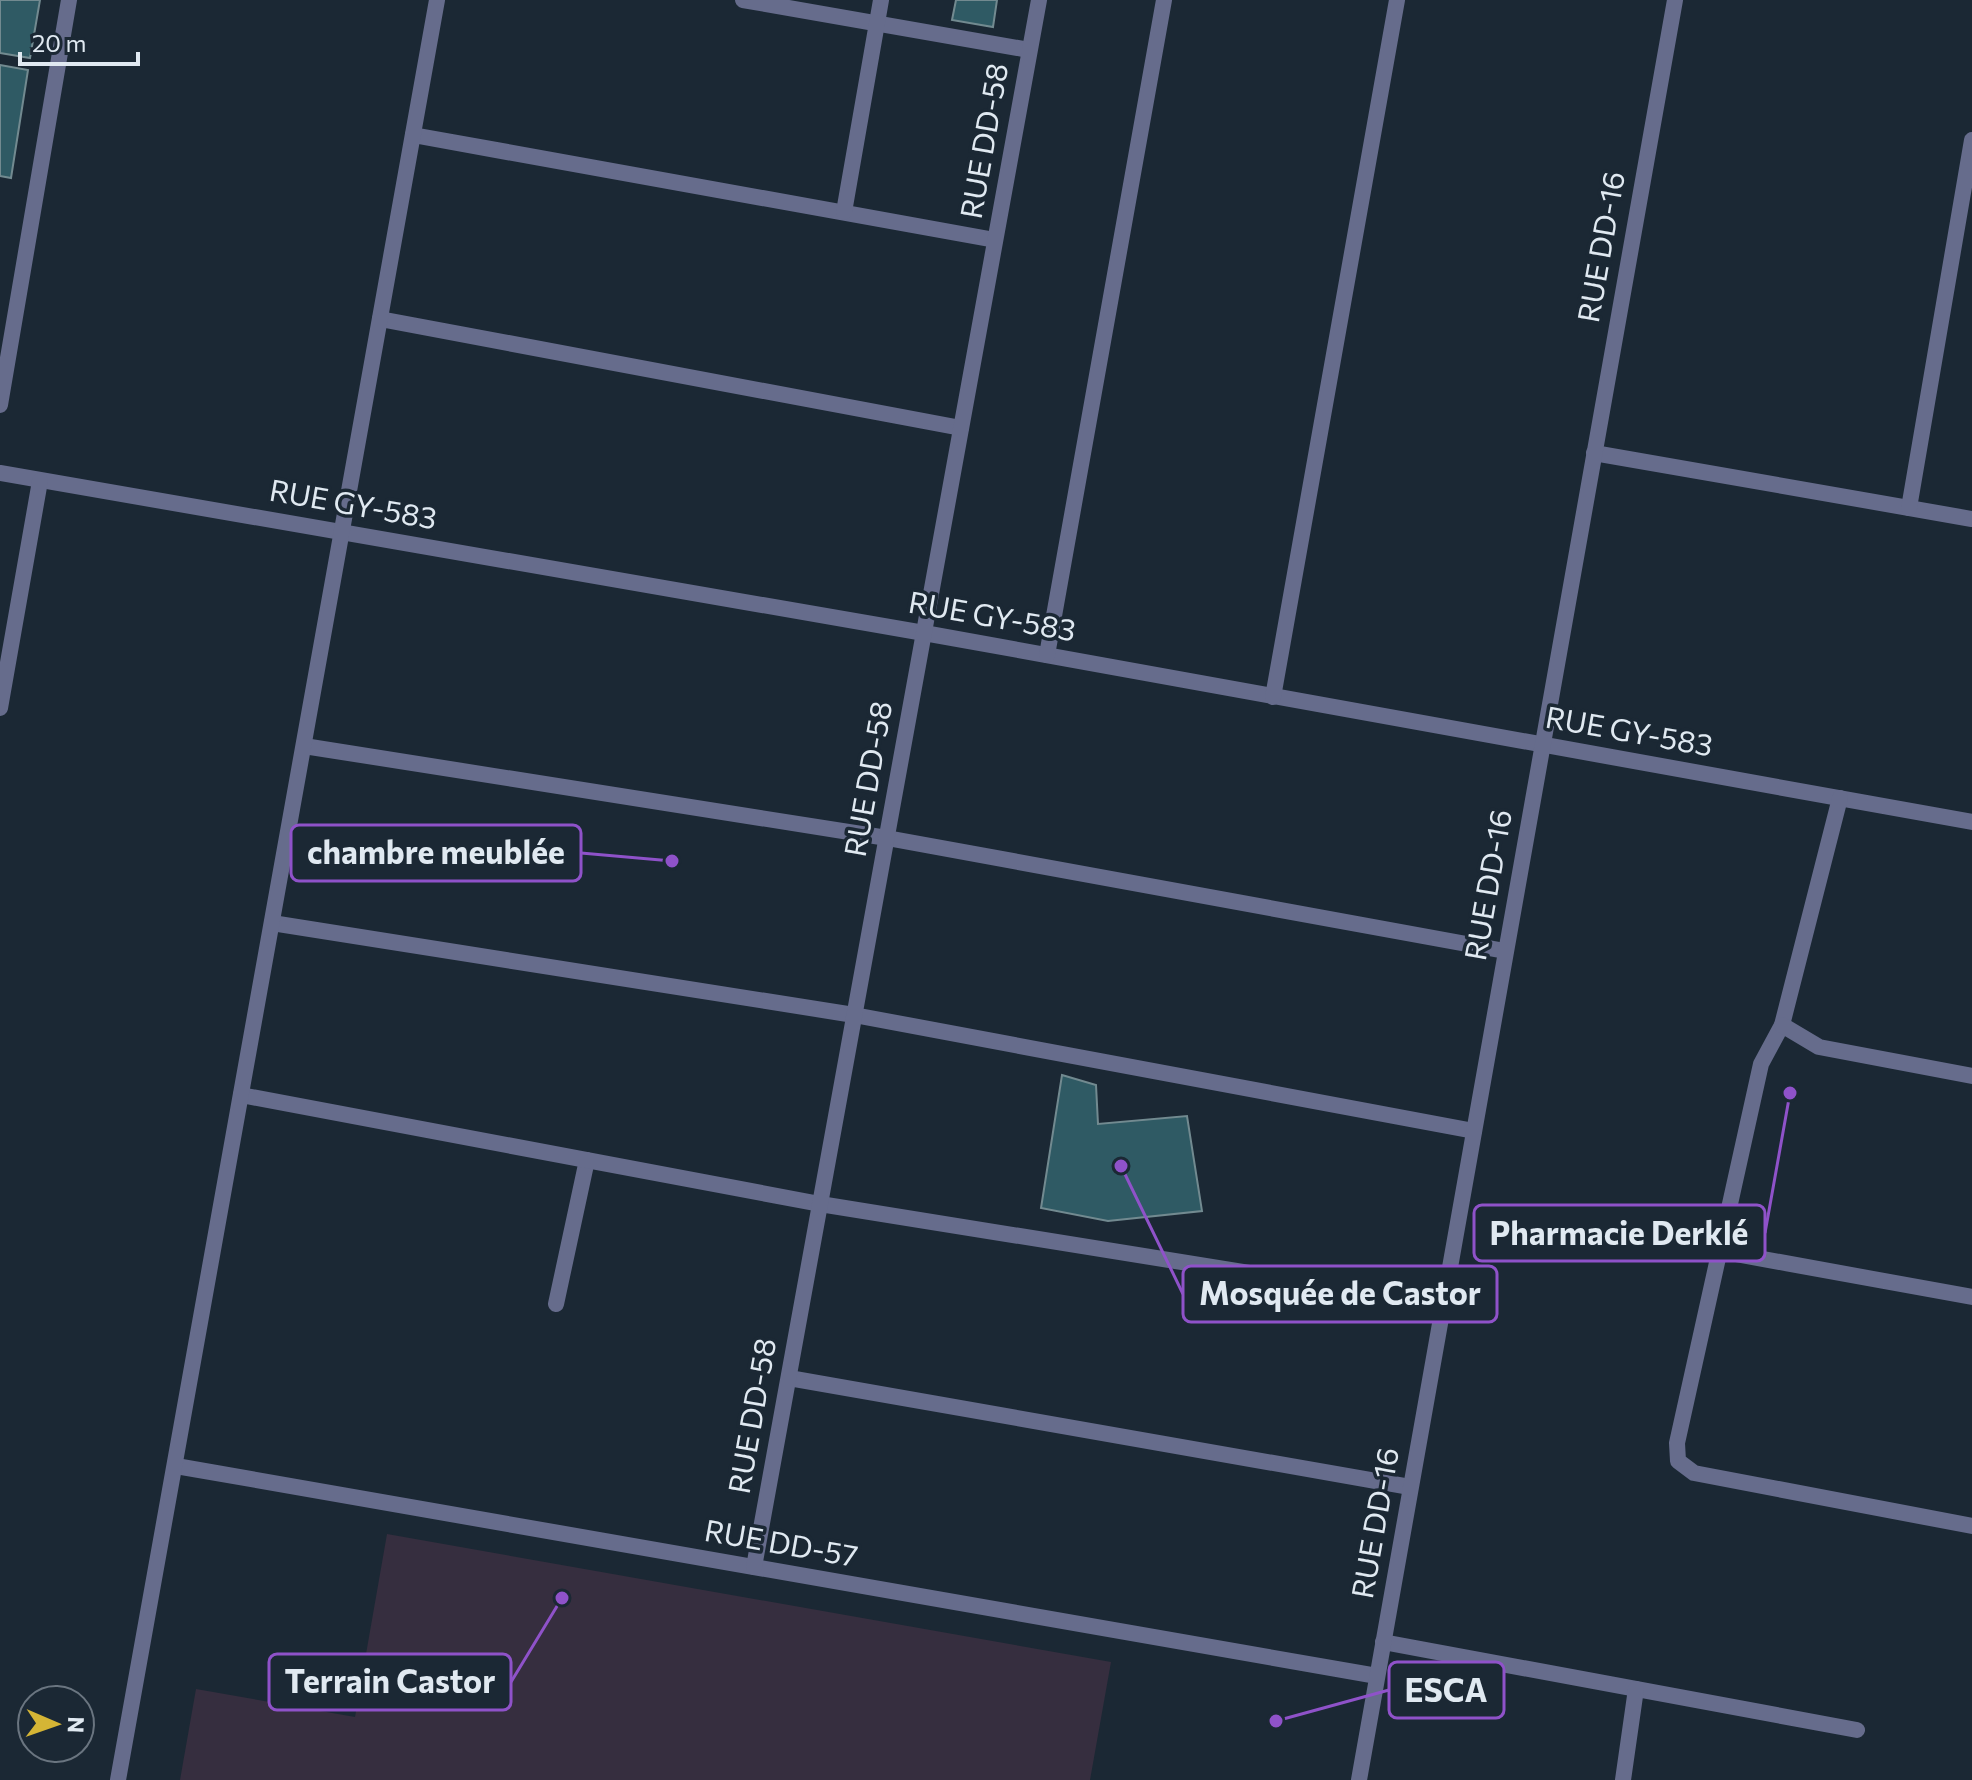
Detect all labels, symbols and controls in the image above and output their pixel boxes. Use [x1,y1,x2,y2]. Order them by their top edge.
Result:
scale bar [20,16,138,66]
text: 20 m [32,28,86,57]
street label: RUE DD-58 [951,60,1014,221]
street label: RUE DD-16 [1568,168,1631,325]
street label: RUE GY-583 [267,470,440,535]
street label: RUE GY-583 [906,582,1079,647]
street label: RUE GY-583 [1543,697,1716,762]
street label: RUE DD-58 [835,698,898,859]
street label: RUE DD-16 [1455,806,1518,963]
callout: chambre meublée [291,825,581,881]
text: chambre meublée [307,831,565,871]
callout: Pharmacie Derklé [1474,1205,1765,1261]
text: Pharmacie Derklé [1490,1212,1748,1252]
callout: Mosquée de Castor [1183,1266,1497,1322]
text: Mosquée de Castor [1199,1272,1481,1312]
street label: RUE DD-58 [719,1335,782,1496]
street label: RUE DD-16 [1342,1444,1405,1601]
street label: RUE DD-57 [702,1510,861,1573]
callout: Terrain Castor [269,1654,511,1710]
text: Terrain Castor [285,1660,495,1700]
callout: ESCA [1389,1662,1504,1718]
text: ESCA [1404,1669,1488,1709]
north arrow [16,1684,96,1764]
text: N [63,1716,90,1733]

